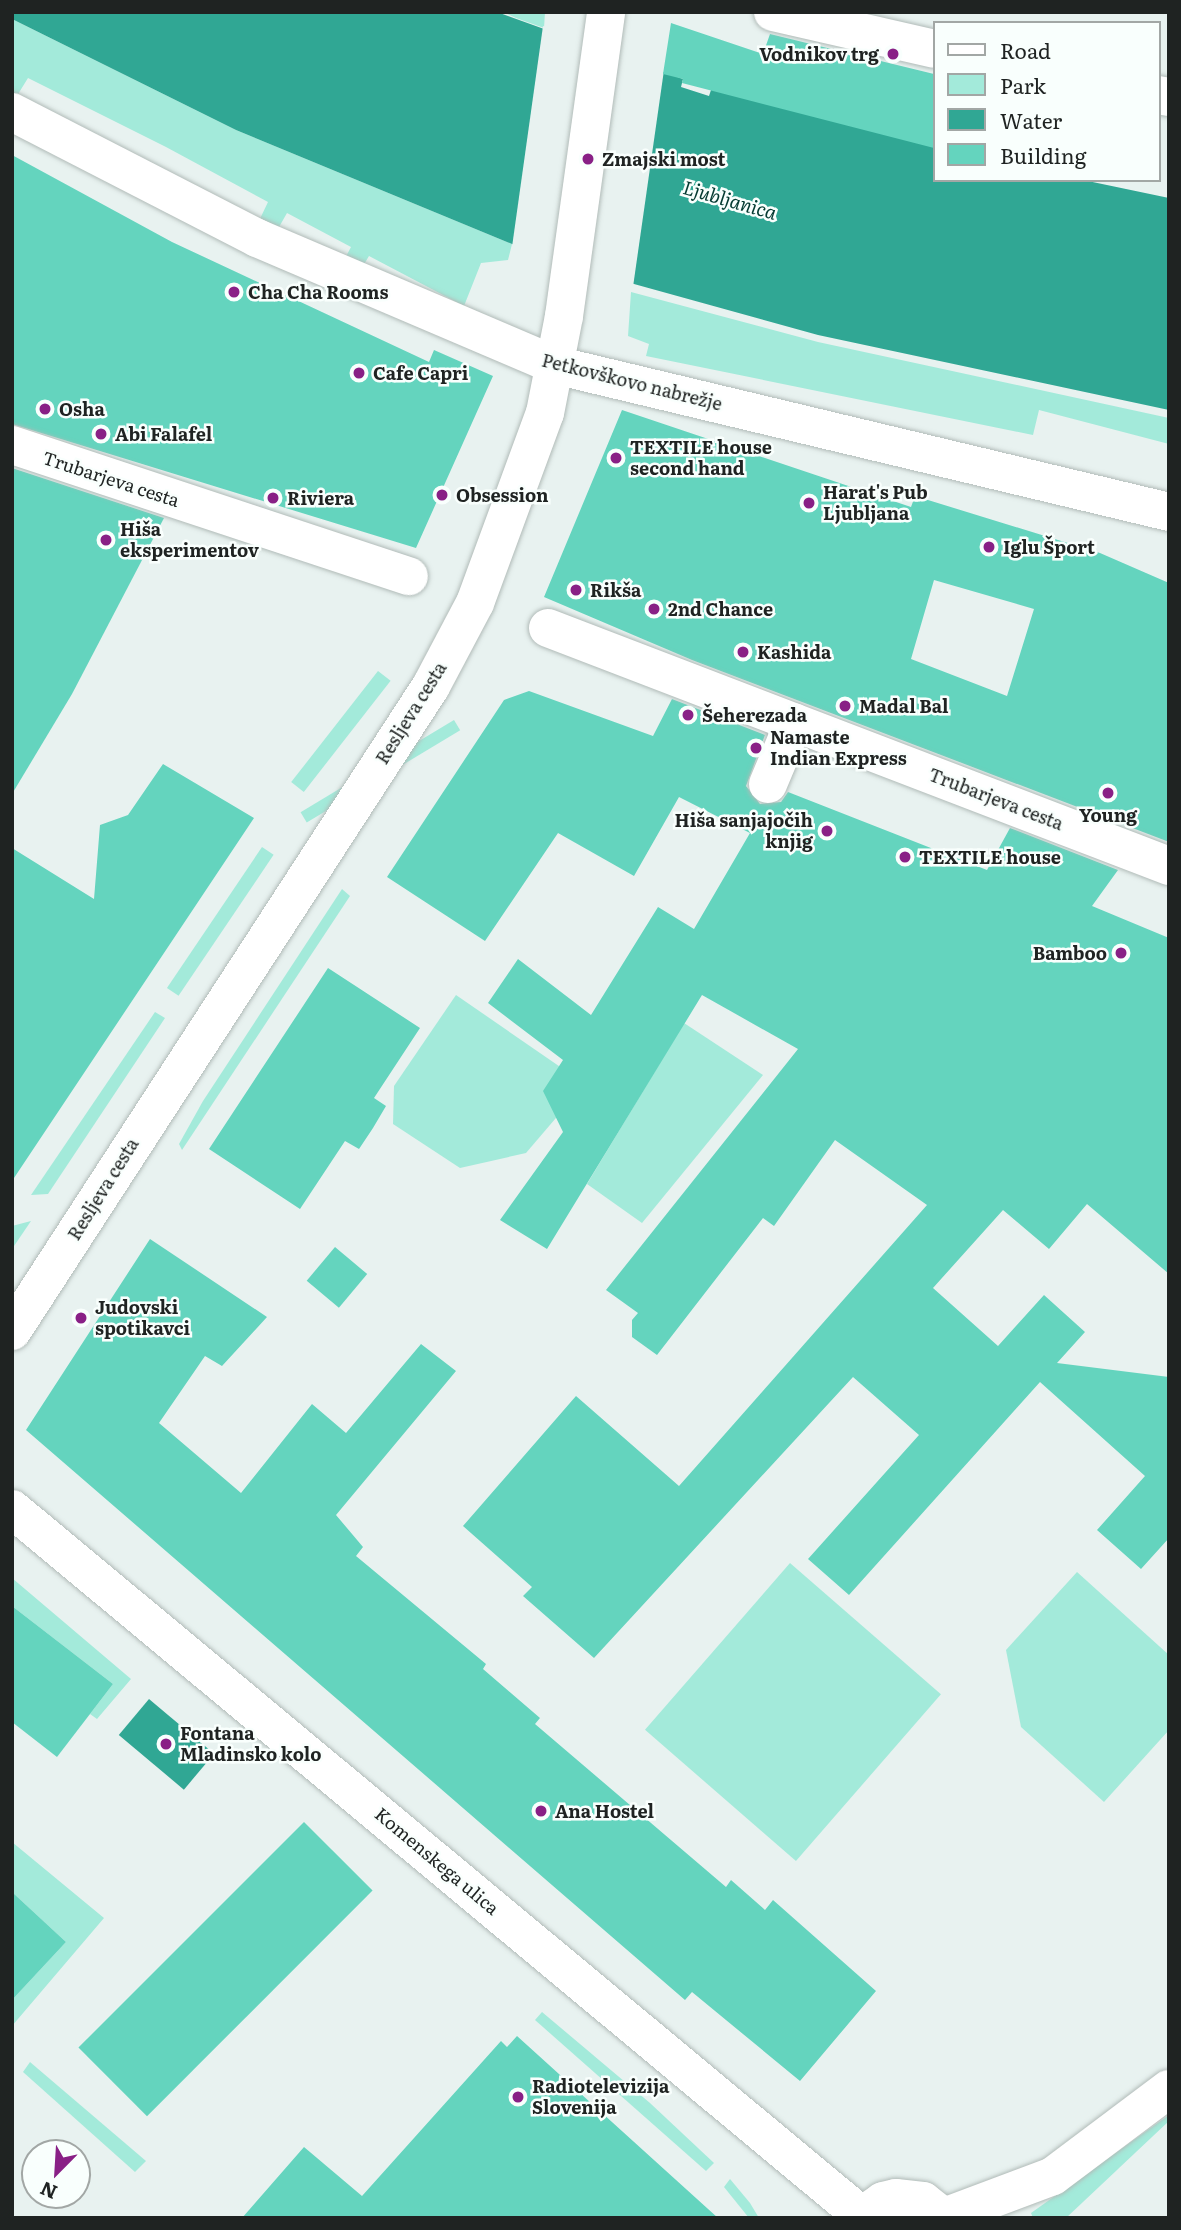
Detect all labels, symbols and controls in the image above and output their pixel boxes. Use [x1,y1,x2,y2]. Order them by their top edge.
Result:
legend [932,21,1160,182]
text: Road [1000,34,1051,65]
place label: Vodnikov trg [759,43,879,65]
marker: Vodnikov trg [885,46,901,62]
text: Park [1000,69,1046,100]
text: Water [1000,104,1062,135]
text: Building [1000,139,1086,170]
place label: Zmajski most [602,148,725,170]
marker: Zmajski most [580,151,596,167]
water label: Ljubljanica [681,176,779,224]
place label: Cha Cha Rooms [248,281,388,303]
marker: Cha Cha Rooms [226,284,242,300]
street label: Petkovškovo nabrežje [540,349,724,415]
place label: Cafe Capri [373,362,468,384]
marker: Cafe Capri [351,365,367,381]
place label: Osha [59,398,105,420]
marker: Osha [37,401,53,417]
place label: Abi Falafel [115,423,212,445]
marker: Abi Falafel [93,426,109,442]
place label: TEXTILE house second hand [630,437,772,480]
street label: Trubarjeva cesta [40,447,182,511]
marker: TEXTILE house second hand [608,450,624,466]
place label: Harat's Pub Ljubljana [823,482,928,524]
place label: Obsession [456,484,549,506]
place label: Riviera [287,487,354,509]
marker: Obsession [434,487,450,503]
marker: Riviera [265,490,281,506]
marker: Harat's Pub Ljubljana [801,495,817,511]
place label: Hiša eksperimentov [120,519,259,562]
marker: Hiša eksperimentov [98,532,114,548]
place label: Iglu Šport [1003,536,1095,558]
marker: Iglu Šport [981,539,997,555]
place label: Rikša [590,579,641,601]
marker: Rikša [568,582,584,598]
place label: 2nd Chance [668,598,773,620]
marker: 2nd Chance [646,601,662,617]
place label: Kashida [757,641,831,663]
marker: Kashida [735,644,751,660]
street label: Resljeva cesta [371,658,451,768]
place label: Madal Bal [859,695,949,717]
marker: Madal Bal [837,698,853,714]
place label: Šeherezada [702,704,807,726]
marker: Šeherezada [680,707,696,723]
place label: Namaste Indian Express [770,727,907,770]
marker: Namaste Indian Express [748,740,764,756]
street label: Trubarjeva cesta [926,763,1066,835]
marker: Young [1100,785,1116,801]
place label: Young [1079,804,1137,826]
place label: Hiša sanjajočih knjig [675,810,813,852]
marker: Hiša sanjajočih knjig [819,823,835,839]
place label: TEXTILE house [919,846,1061,868]
marker: TEXTILE house [897,849,913,865]
place label: Bamboo [1033,942,1107,964]
marker: Bamboo [1113,945,1129,961]
street label: Resljeva cesta [63,1134,143,1244]
place label: Judovski spotikavci [95,1297,190,1340]
marker: Judovski spotikavci [73,1310,89,1326]
place label: Fontana Mladinsko kolo [180,1723,321,1766]
marker: Fontana Mladinsko kolo [158,1736,174,1752]
place label: Ana Hostel [555,1800,654,1822]
street label: Komenskega ulica [371,1803,503,1919]
marker: Ana Hostel [533,1803,549,1819]
place label: Radiotelevizija Slovenija [532,2076,669,2118]
marker: Radiotelevizija Slovenija [510,2089,526,2105]
north arrow [21,2139,91,2209]
text: N [35,2175,61,2207]

